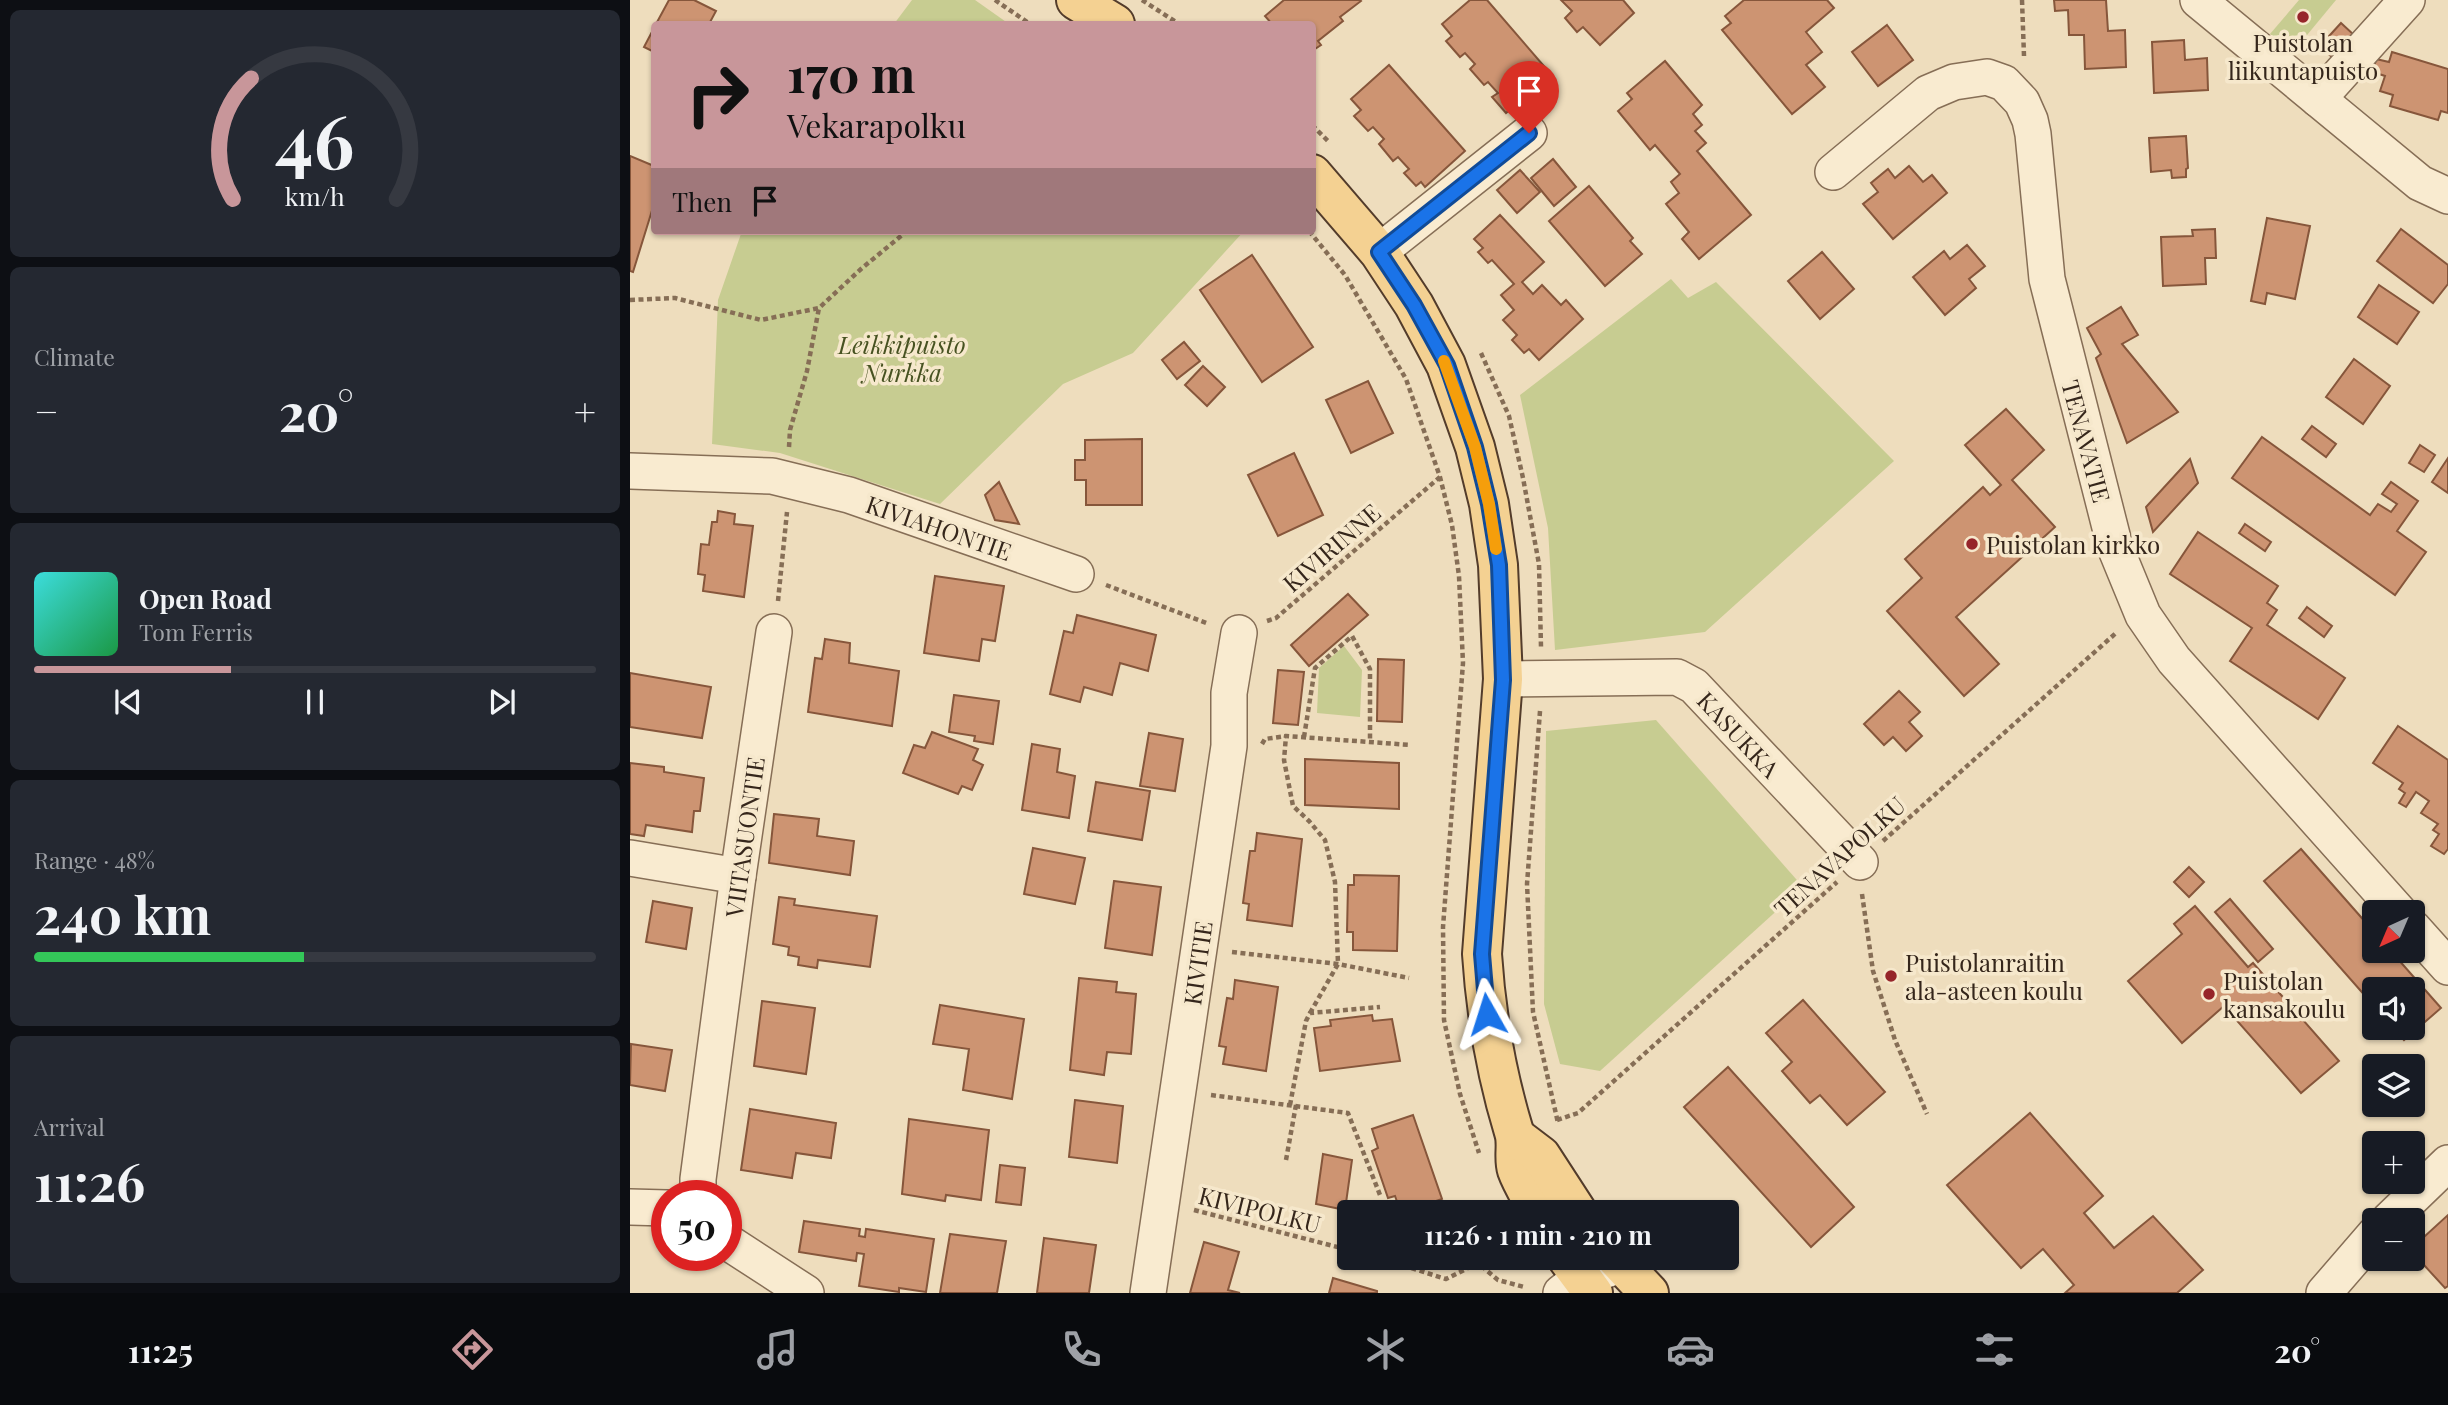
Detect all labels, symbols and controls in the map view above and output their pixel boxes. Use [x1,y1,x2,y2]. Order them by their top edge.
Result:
marker: Puistolan liikuntapuisto [2295,9,2311,25]
place label: Puistolan liikuntapuisto [2228,26,2378,86]
text: 170 m [787,40,915,105]
icon: right [672,49,763,140]
pin [1499,61,1559,133]
icon: arrive [1510,72,1548,110]
text: 46 [275,91,355,188]
text: Vekarapolku [787,103,966,146]
text: km/h [285,179,345,212]
icon: arrive [746,182,784,220]
text: Then [672,184,732,219]
park label: Leikkipuisto Nurkka [837,328,966,388]
text: Climate [34,341,115,372]
text: 20° [279,376,354,445]
street label: TENAVATIE [2055,376,2119,506]
text: − [34,385,59,436]
text: + [574,385,596,436]
street label: KIVIAHONTIE [862,487,1016,567]
street label: KIVIRINNE [1275,496,1387,598]
place label: Puistolan kirkko [1986,528,2160,560]
marker: Puistolan kirkko [1964,536,1980,552]
text: Open Road [139,581,272,616]
text: Tom Ferris [139,616,253,647]
icon: previous [109,683,147,721]
icon: pause [296,683,334,721]
icon: next [483,683,521,721]
street label: KASUKKA [1691,684,1788,785]
street label: VIITASUONTIE [717,755,771,920]
street label: TENAVAPOLKU [1767,788,1911,924]
text: Range · 48% [34,844,155,875]
text: 240 km [34,879,211,948]
north arrow [2362,900,2426,962]
map controls [2362,900,2425,1271]
street label: KIVITIE [1175,919,1219,1007]
place label: Puistolanraitin ala-asteen koulu [1905,946,2083,1006]
place label: Puistolan kansakoulu [2223,964,2345,1024]
marker: Puistolanraitin ala-asteen koulu [1883,968,1899,984]
position arrow [1450,977,1524,1051]
button: sound [2362,977,2425,1040]
marker: Puistolan kansakoulu [2201,986,2217,1002]
button: layers [2362,1054,2425,1117]
text: Arrival [34,1111,105,1142]
button: + [2362,1131,2425,1194]
text: 11:26 [34,1146,145,1215]
street label: KIVIPOLKU [1196,1178,1324,1240]
speed limit sign: 50 [651,1180,742,1271]
button: − [2362,1208,2425,1271]
text: 11:26 · 1 min · 210 m [1424,1217,1652,1252]
icon: directions [448,1325,497,1374]
icon: music [753,1325,802,1374]
icon: phone [1057,1325,1106,1374]
icon: climate [1361,1325,1410,1374]
icon: car [1666,1325,1715,1374]
icon: filters [1970,1325,2019,1374]
text: 11:25 [128,1328,193,1371]
text: 20° [2274,1328,2320,1371]

